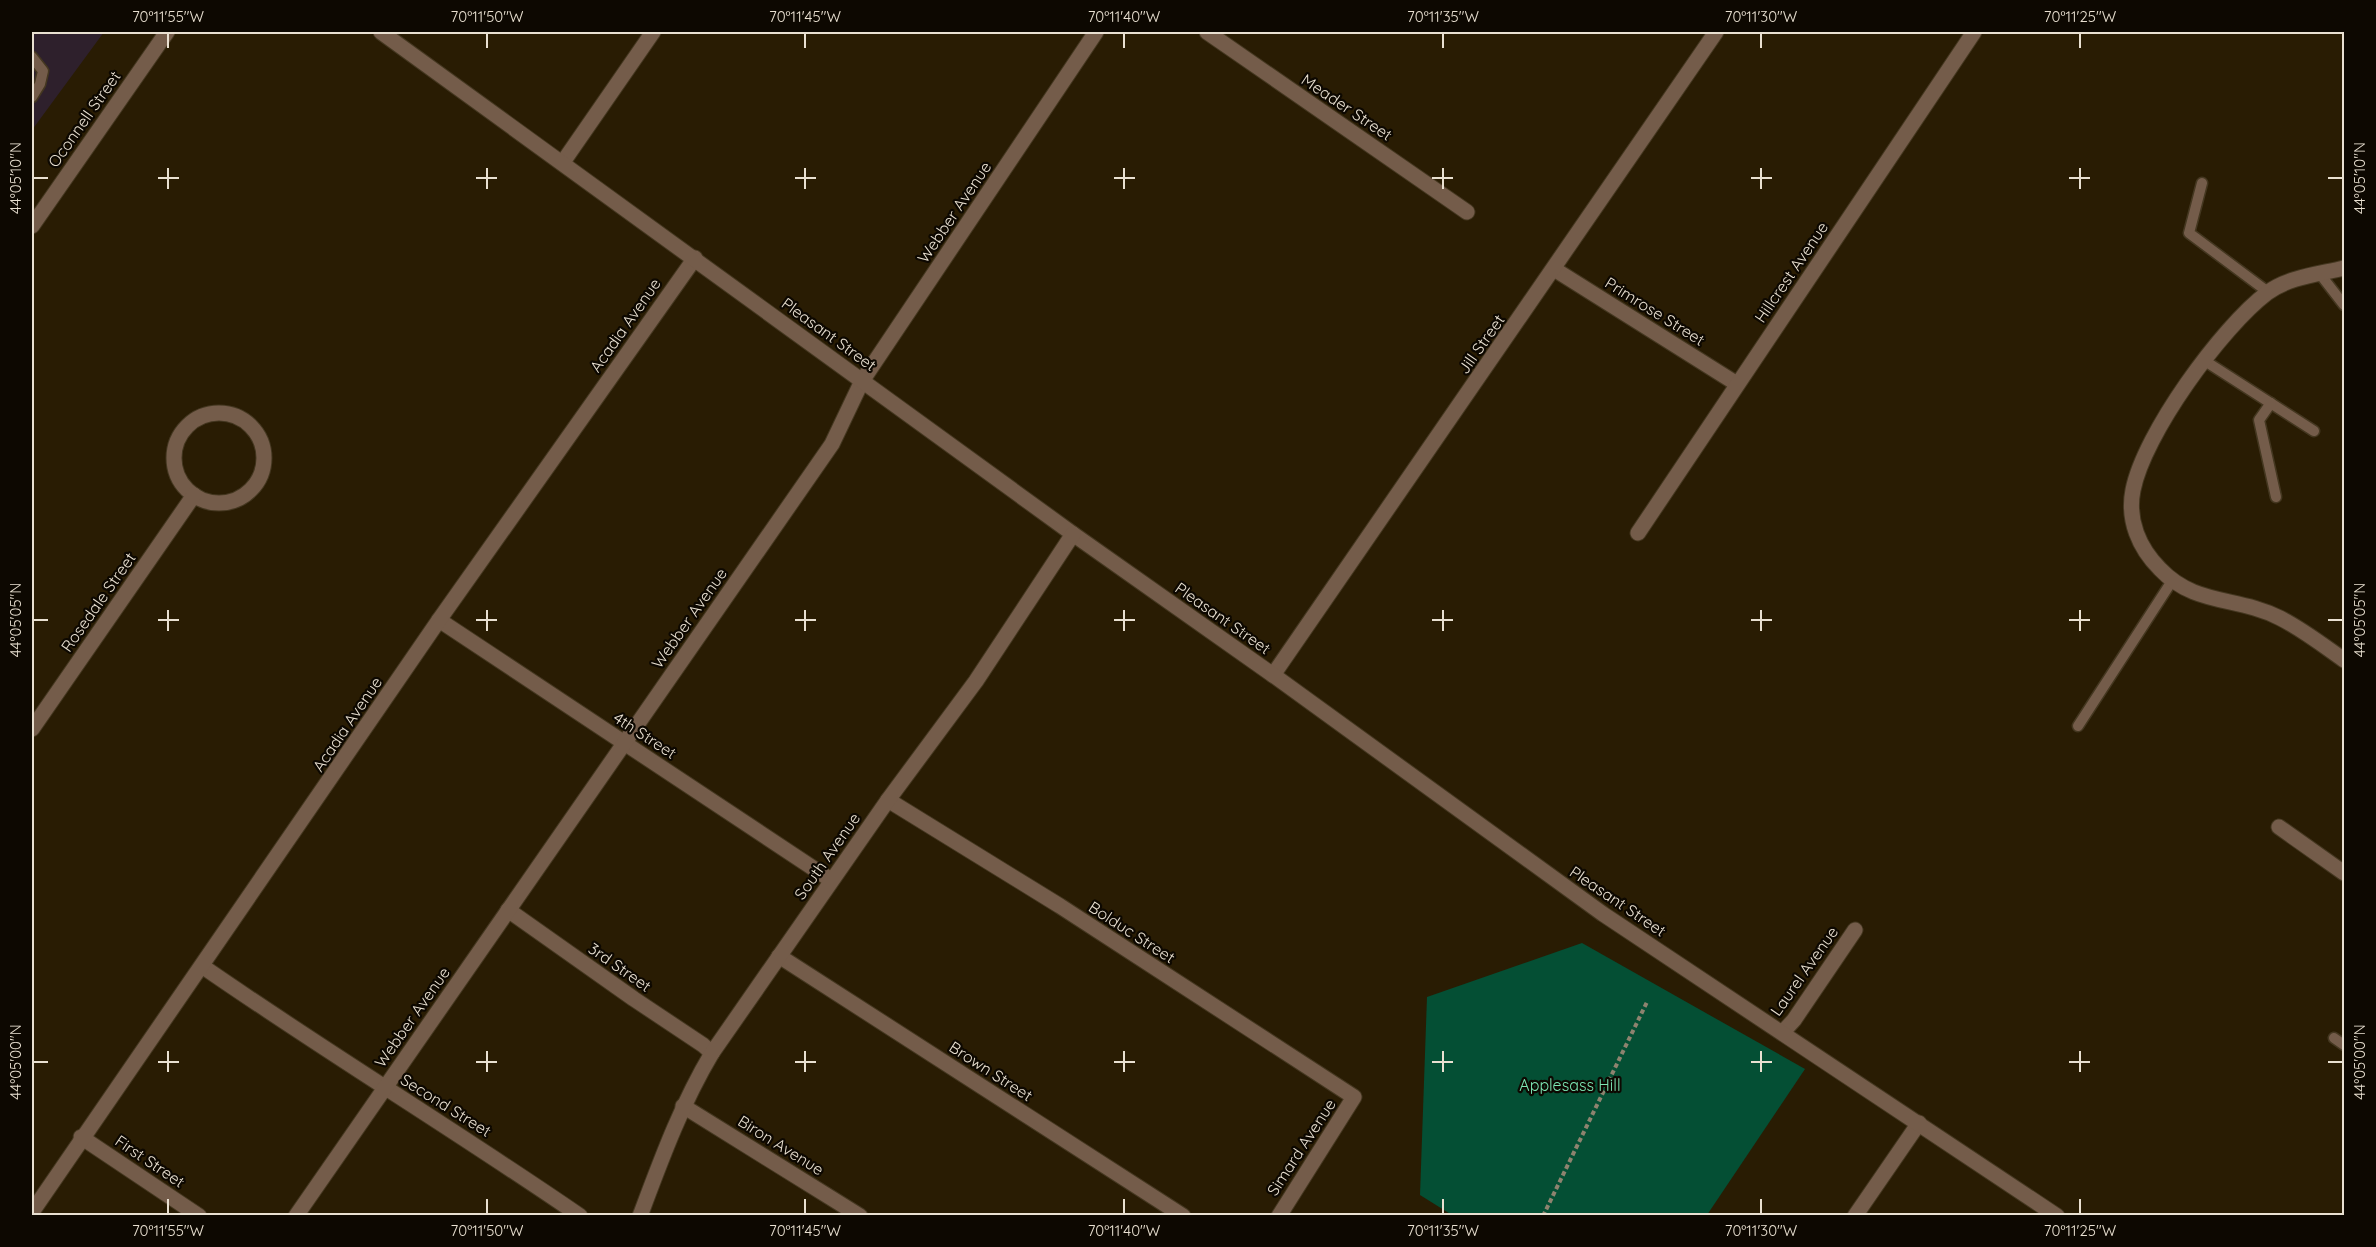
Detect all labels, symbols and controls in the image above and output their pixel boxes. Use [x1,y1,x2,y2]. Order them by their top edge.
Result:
text: 70°11'55"W [132,7,205,26]
text: 70°11'50"W [451,7,524,26]
text: 70°11'45"W [769,7,842,26]
text: 70°11'40"W [1088,7,1161,26]
text: 70°11'35"W [1407,7,1479,26]
text: 70°11'30"W [1725,7,1798,26]
text: 70°11'25"W [2044,7,2117,26]
street label: Oconnell Street [43,67,125,171]
street label: Meader Street [1298,69,1396,145]
text: 44°05'10"N [6,142,25,214]
text: 44°05'10"N [2350,142,2369,214]
street label: Webber Avenue [913,158,995,266]
street label: Hillcrest Avenue [1750,218,1832,326]
street label: Primrose Street [1601,272,1709,350]
street label: Acadia Avenue [585,274,665,376]
street label: Pleasant Street [778,293,880,375]
street label: Jill Street [1453,310,1509,378]
street label: Rosedale Street [56,548,140,656]
street label: Webber Avenue [647,564,731,672]
street label: Pleasant Street [1171,578,1275,658]
text: 44°05'05"N [6,583,25,657]
text: 44°05'05"N [2350,583,2369,657]
street label: Acadia Avenue [308,673,386,775]
street label: 4th Street [610,707,680,763]
street label: South Avenue [790,809,864,903]
street label: Pleasant Street [1566,861,1670,941]
street label: Bolduc Street [1085,897,1179,967]
street label: Laurel Avenue [1766,922,1842,1020]
street label: 3rd Street [585,938,655,996]
street label: Webber Avenue [370,963,454,1071]
text: 44°05'00"N [6,1024,25,1100]
text: 44°05'00"N [2350,1024,2369,1100]
street label: Brown Street [946,1037,1036,1105]
street label: Second Street [397,1069,495,1141]
park label: Applesass Hill [1519,1075,1621,1095]
street label: Simard Avenue [1262,1095,1340,1199]
street label: Biron Avenue [734,1111,828,1179]
street label: First Street [111,1130,189,1192]
text: 70°11'55"W [132,1221,205,1240]
text: 70°11'50"W [451,1221,524,1240]
text: 70°11'45"W [769,1221,842,1240]
text: 70°11'40"W [1088,1221,1161,1240]
text: 70°11'35"W [1407,1221,1479,1240]
text: 70°11'30"W [1725,1221,1798,1240]
text: 70°11'25"W [2044,1221,2117,1240]

